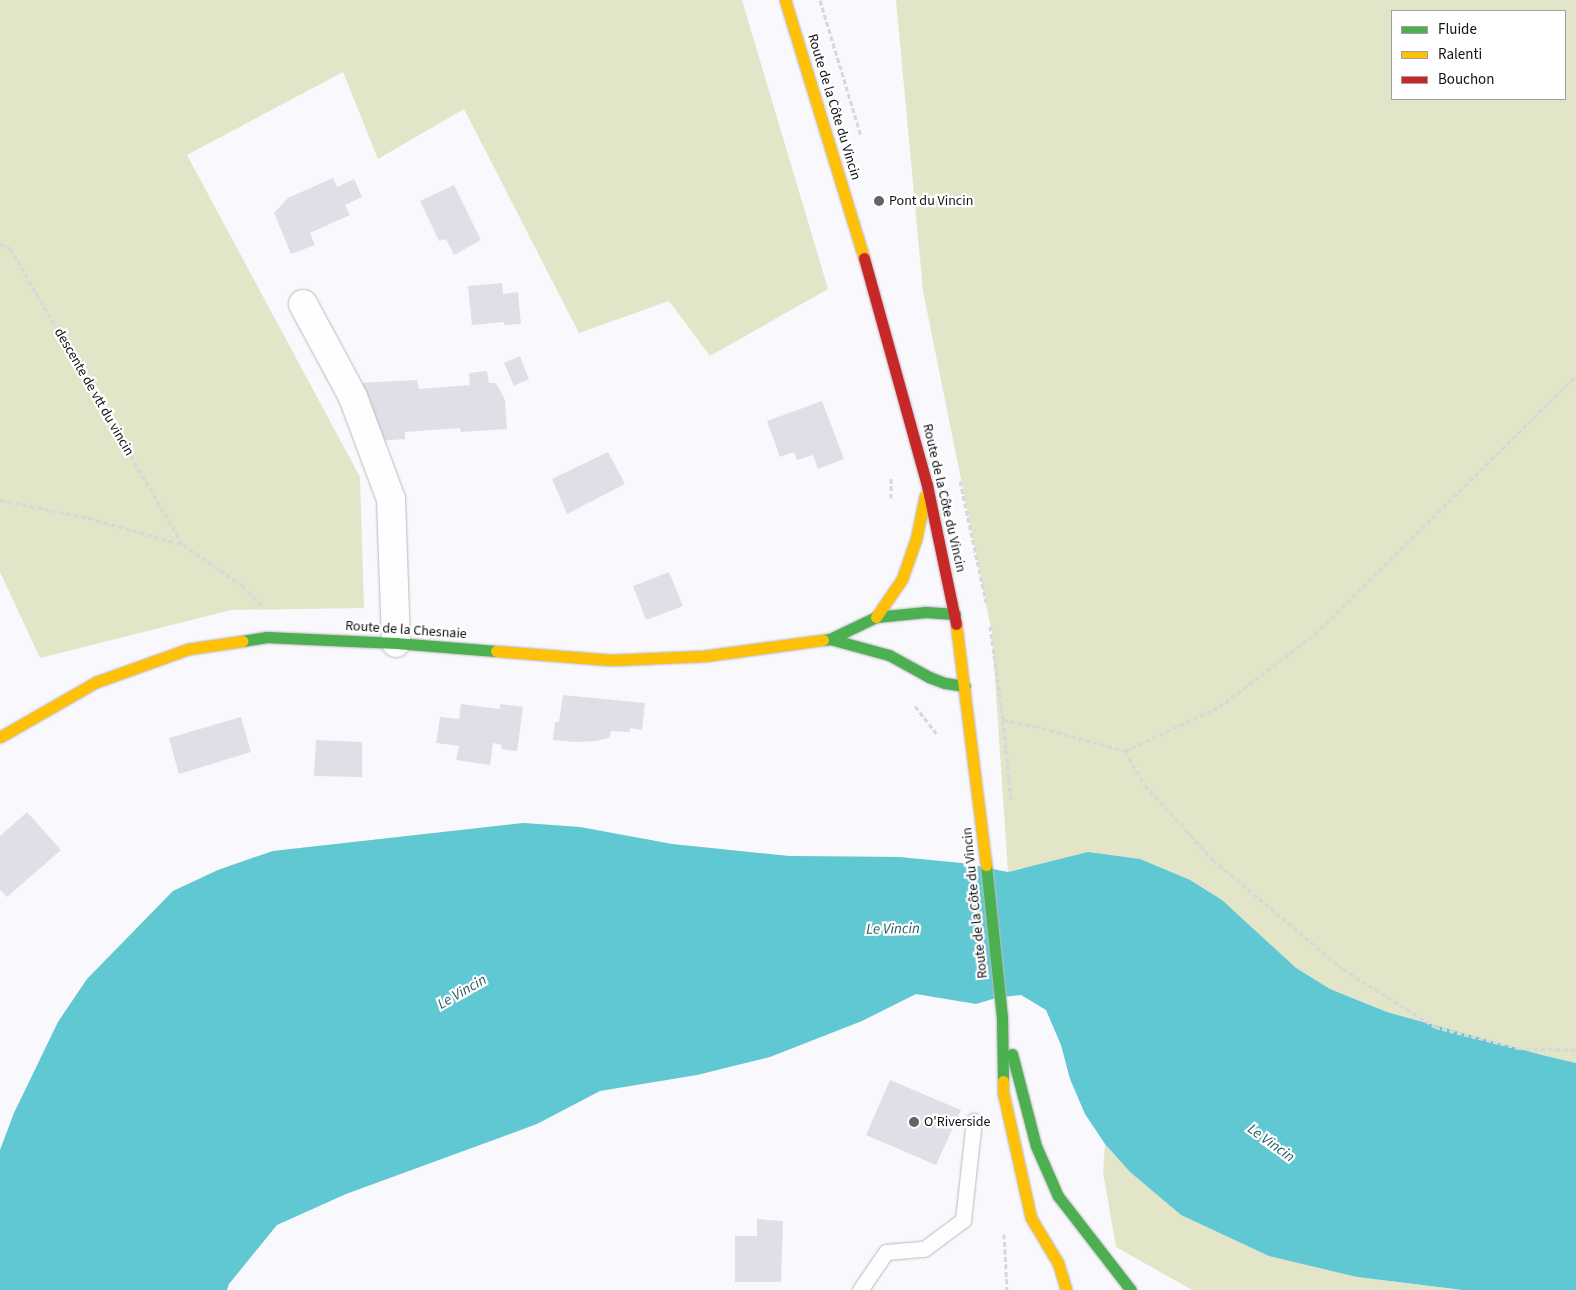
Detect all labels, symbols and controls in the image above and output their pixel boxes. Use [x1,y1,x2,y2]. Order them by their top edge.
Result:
legend [1391,10,1566,100]
text: Fluide [1438,19,1477,40]
street label: Route de la Côte du Vincin [804,32,864,182]
text: Ralenti [1438,44,1482,65]
text: Bouchon [1438,69,1494,90]
place label: Pont du Vincin [889,193,973,209]
marker: Pont du Vincin [873,195,885,207]
street label: descente de vtt du vincin [50,325,138,459]
street label: Route de la Côte du Vincin [919,422,969,574]
street label: Route de la Chesnaie [345,617,467,643]
street label: Route de la Côte du Vincin [959,827,991,979]
water label: Le Vincin [866,920,920,938]
water label: Le Vincin [434,971,490,1013]
place label: O'Riverside [924,1114,990,1130]
marker: O'Riverside [908,1116,920,1128]
water label: Le Vincin [1244,1120,1298,1166]

